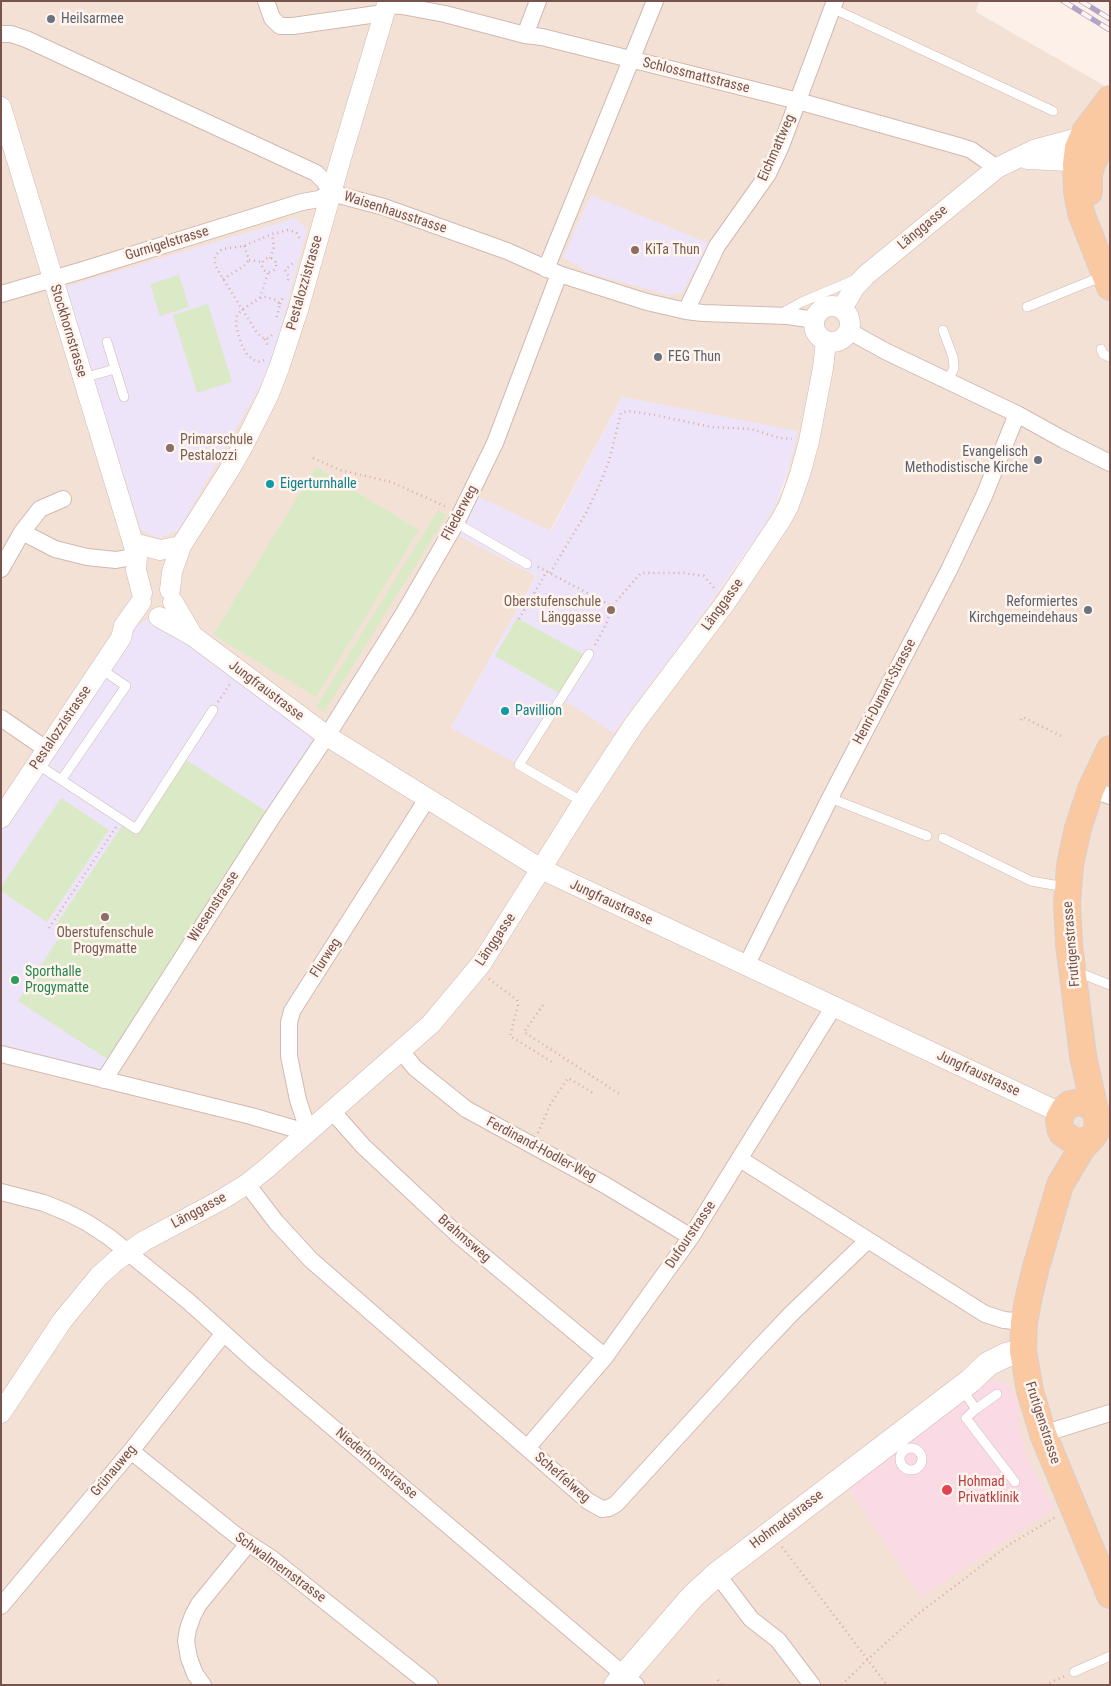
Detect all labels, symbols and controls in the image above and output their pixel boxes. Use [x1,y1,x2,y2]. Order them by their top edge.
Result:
place label: Heilsarmee [61,11,124,27]
marker: Heilsarmee [45,13,57,25]
street label: Schlossmattstrasse [641,55,751,97]
street label: Eichmattweg [755,112,799,184]
street label: Waisenhausstrasse [341,188,449,238]
street label: Länggasse [895,202,951,254]
street label: Gurnigelstrasse [123,223,211,265]
street label: Pestalozzistrasse [283,234,327,332]
place label: KiTa Thun [645,242,700,258]
marker: KiTa Thun [629,244,641,256]
street label: Stockhornstrasse [46,282,90,380]
place label: FEG Thun [668,349,721,365]
marker: FEG Thun [652,351,664,363]
place label: Primarschule Pestalozzi [180,432,253,464]
marker: Primarschule Pestalozzi [164,442,176,454]
place label: Evangelisch Methodistische Kirche [905,444,1028,477]
marker: Evangelisch Methodistische Kirche [1032,454,1044,466]
place label: Eigerturnhalle [280,476,357,492]
marker: Eigerturnhalle [264,478,276,490]
street label: Fliederweg [438,482,482,544]
street label: Länggasse [699,576,747,634]
place label: Oberstufenschule Länggasse [504,594,601,626]
place label: Reformiertes Kirchgemeindehaus [969,594,1078,626]
marker: Oberstufenschule Länggasse [605,604,617,616]
marker: Reformiertes Kirchgemeindehaus [1082,604,1094,616]
street label: Henri-Dunant-Strasse [850,636,920,748]
street label: Jungfraustrasse [225,657,307,725]
street label: Pestalozzistrasse [27,683,95,773]
place label: Pavillion [515,703,562,719]
marker: Pavillion [499,705,511,717]
street label: Wiesenstrasse [185,869,243,945]
street label: Jungfraustrasse [567,876,655,930]
street label: Frutigenstrasse [1060,901,1084,987]
street label: Länggasse [472,910,520,970]
marker: Oberstufenschule Progymatte [99,911,111,923]
place label: Oberstufenschule Progymatte [56,925,154,958]
street label: Flurweg [307,935,345,981]
place label: Sporthalle Progymatte [25,964,89,996]
marker: Sporthalle Progymatte [9,974,21,986]
street label: Jungfraustrasse [934,1047,1022,1101]
street label: Ferdinand-Hodler-Weg [483,1114,599,1186]
street label: Länggasse [169,1190,229,1232]
street label: Dufourstrasse [662,1198,720,1272]
street label: Brahmsweg [434,1211,494,1267]
street label: Frutigenstrasse [1021,1380,1063,1466]
street label: Niederhornstrasse [332,1425,420,1503]
street label: Grünauweg [88,1442,140,1500]
street label: Scheffelweg [531,1449,593,1507]
place label: Hohmad Privatklinik [958,1474,1019,1506]
marker: Hohmad Privatklinik [940,1483,954,1497]
street label: Hohmadstrasse [747,1487,827,1553]
street label: Schwalmernstrasse [231,1529,329,1607]

